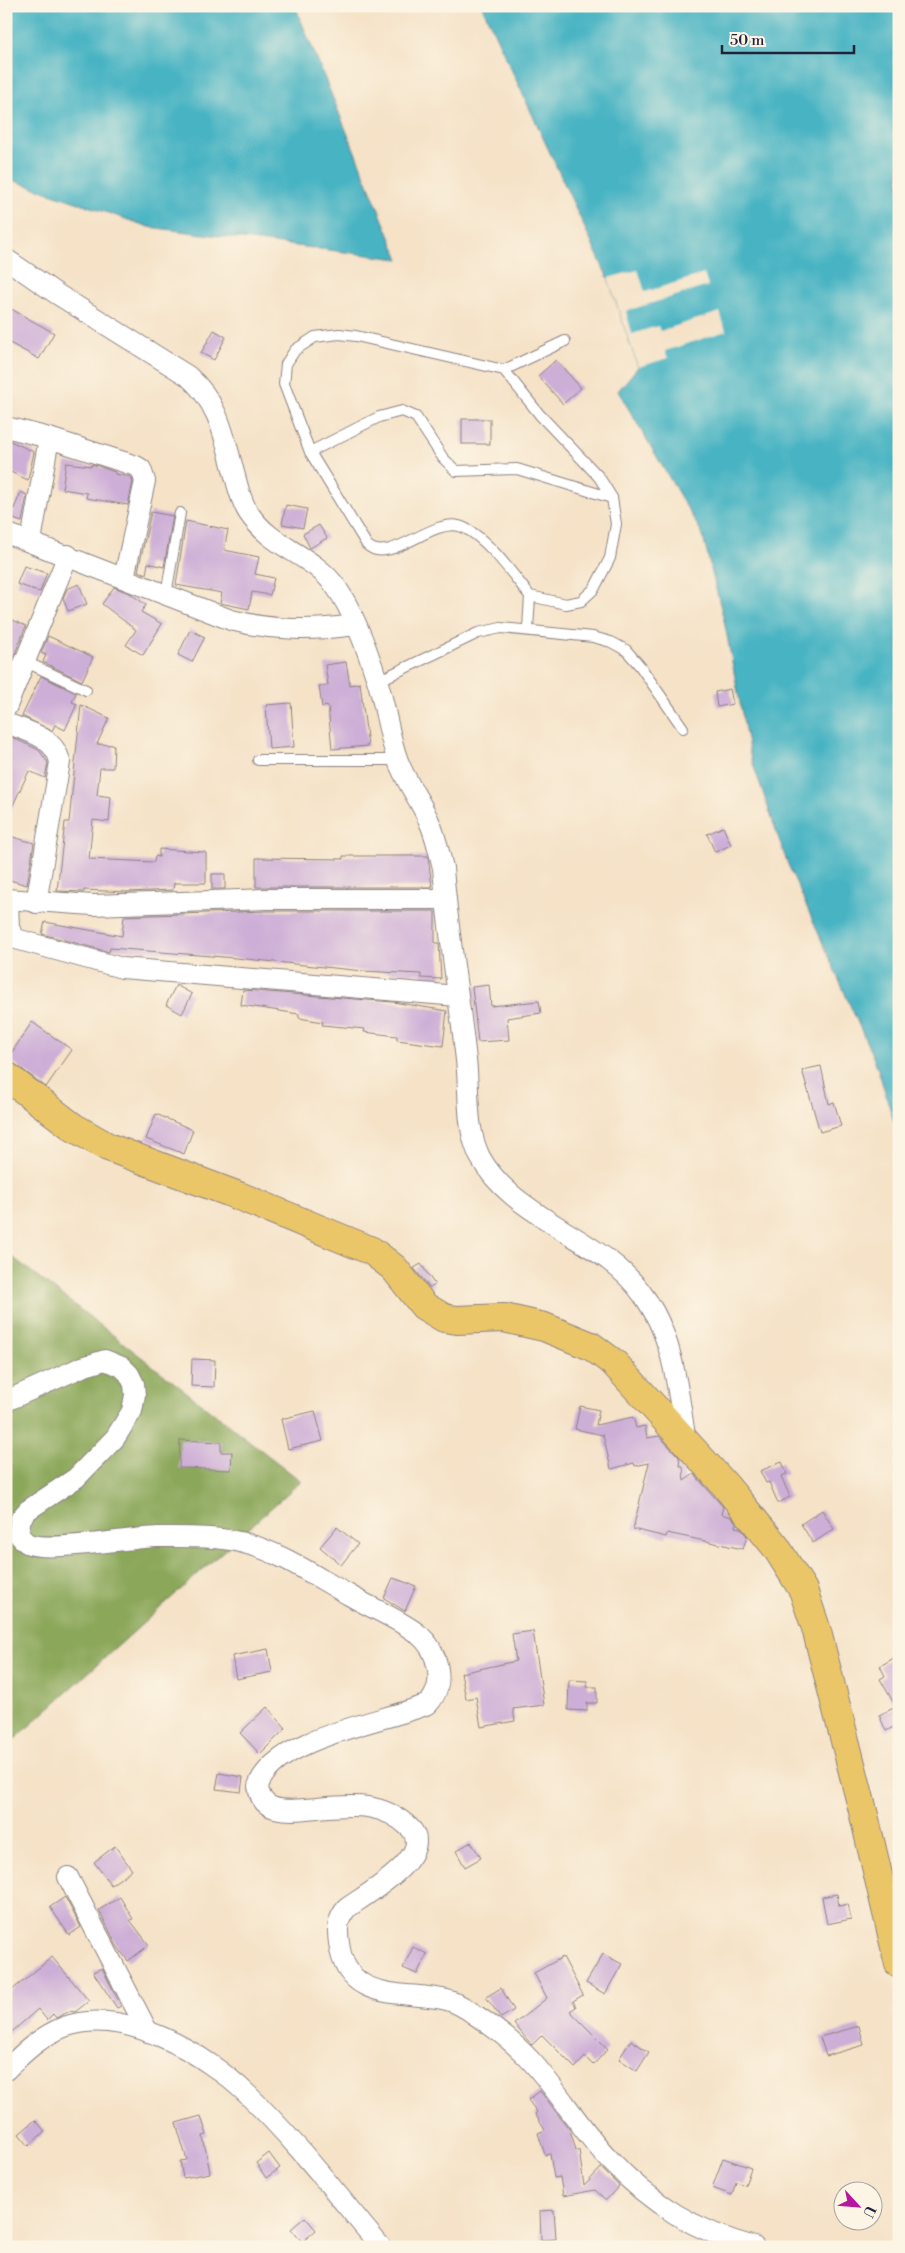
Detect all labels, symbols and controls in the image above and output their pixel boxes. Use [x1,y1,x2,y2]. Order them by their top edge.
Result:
scale bar [722,22,855,54]
text: 50 m [730,31,764,50]
north arrow [832,2180,882,2230]
text: U [858,2202,879,2220]

